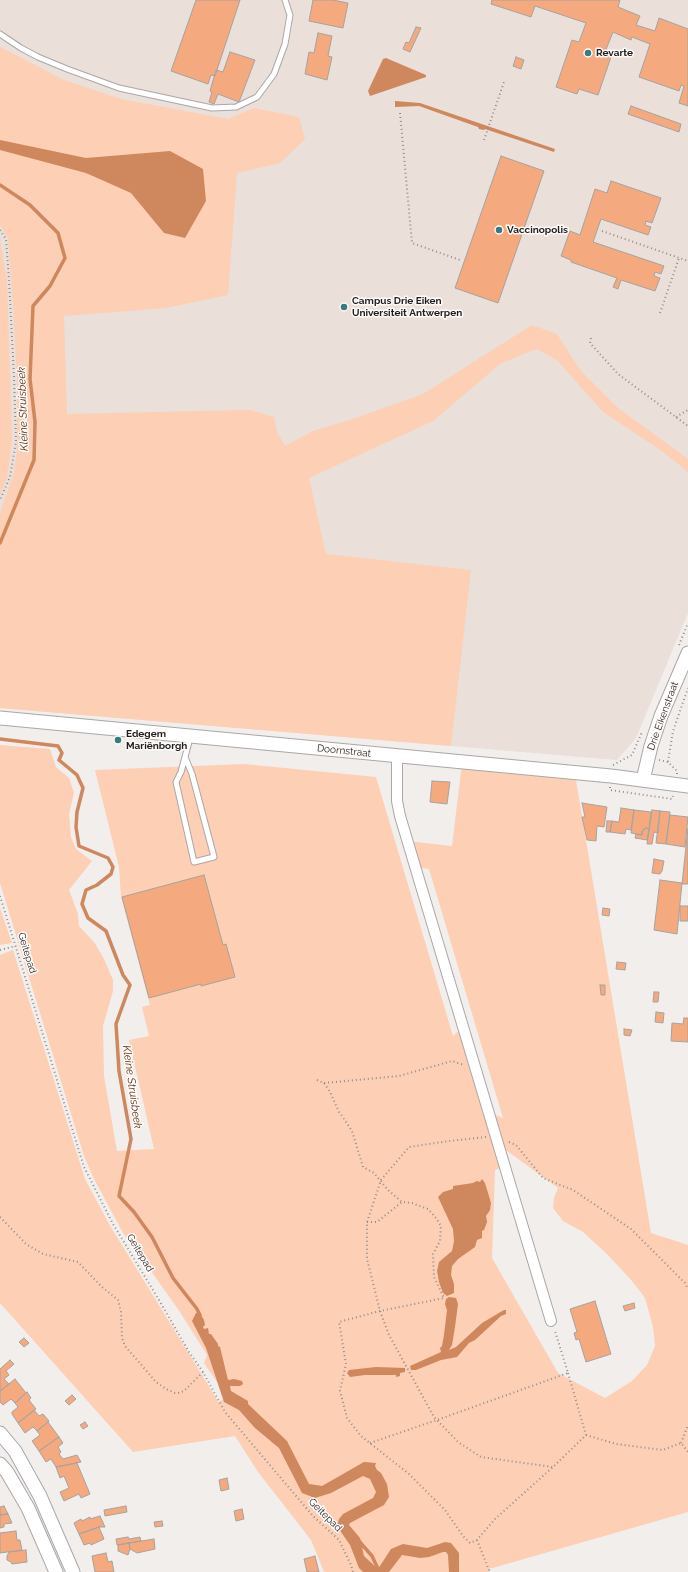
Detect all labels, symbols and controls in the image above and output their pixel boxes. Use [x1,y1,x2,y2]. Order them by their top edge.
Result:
place label: Revarte [596,47,633,59]
marker: Revarte [583,48,593,58]
place label: Vaccinopolis [507,224,568,236]
marker: Vaccinopolis [494,225,504,235]
place label: Campus Drie Eiken Universiteit Antwerpen [352,295,462,318]
marker: Campus Drie Eiken Universiteit Antwerpen [339,302,349,312]
water label: Kleine Struisbeek [15,367,31,451]
street label: Drie Eikenstraat [645,680,681,752]
place label: Edegem Mariënborgh [126,728,187,752]
marker: Edegem Mariënborgh [113,735,123,745]
street label: Doornstraat [316,742,372,760]
street label: Geitepad [15,931,39,975]
water label: Kleine Struisbeek [120,1044,144,1130]
street label: Geitepad [124,1232,156,1274]
street label: Geitepad [306,1496,344,1534]

